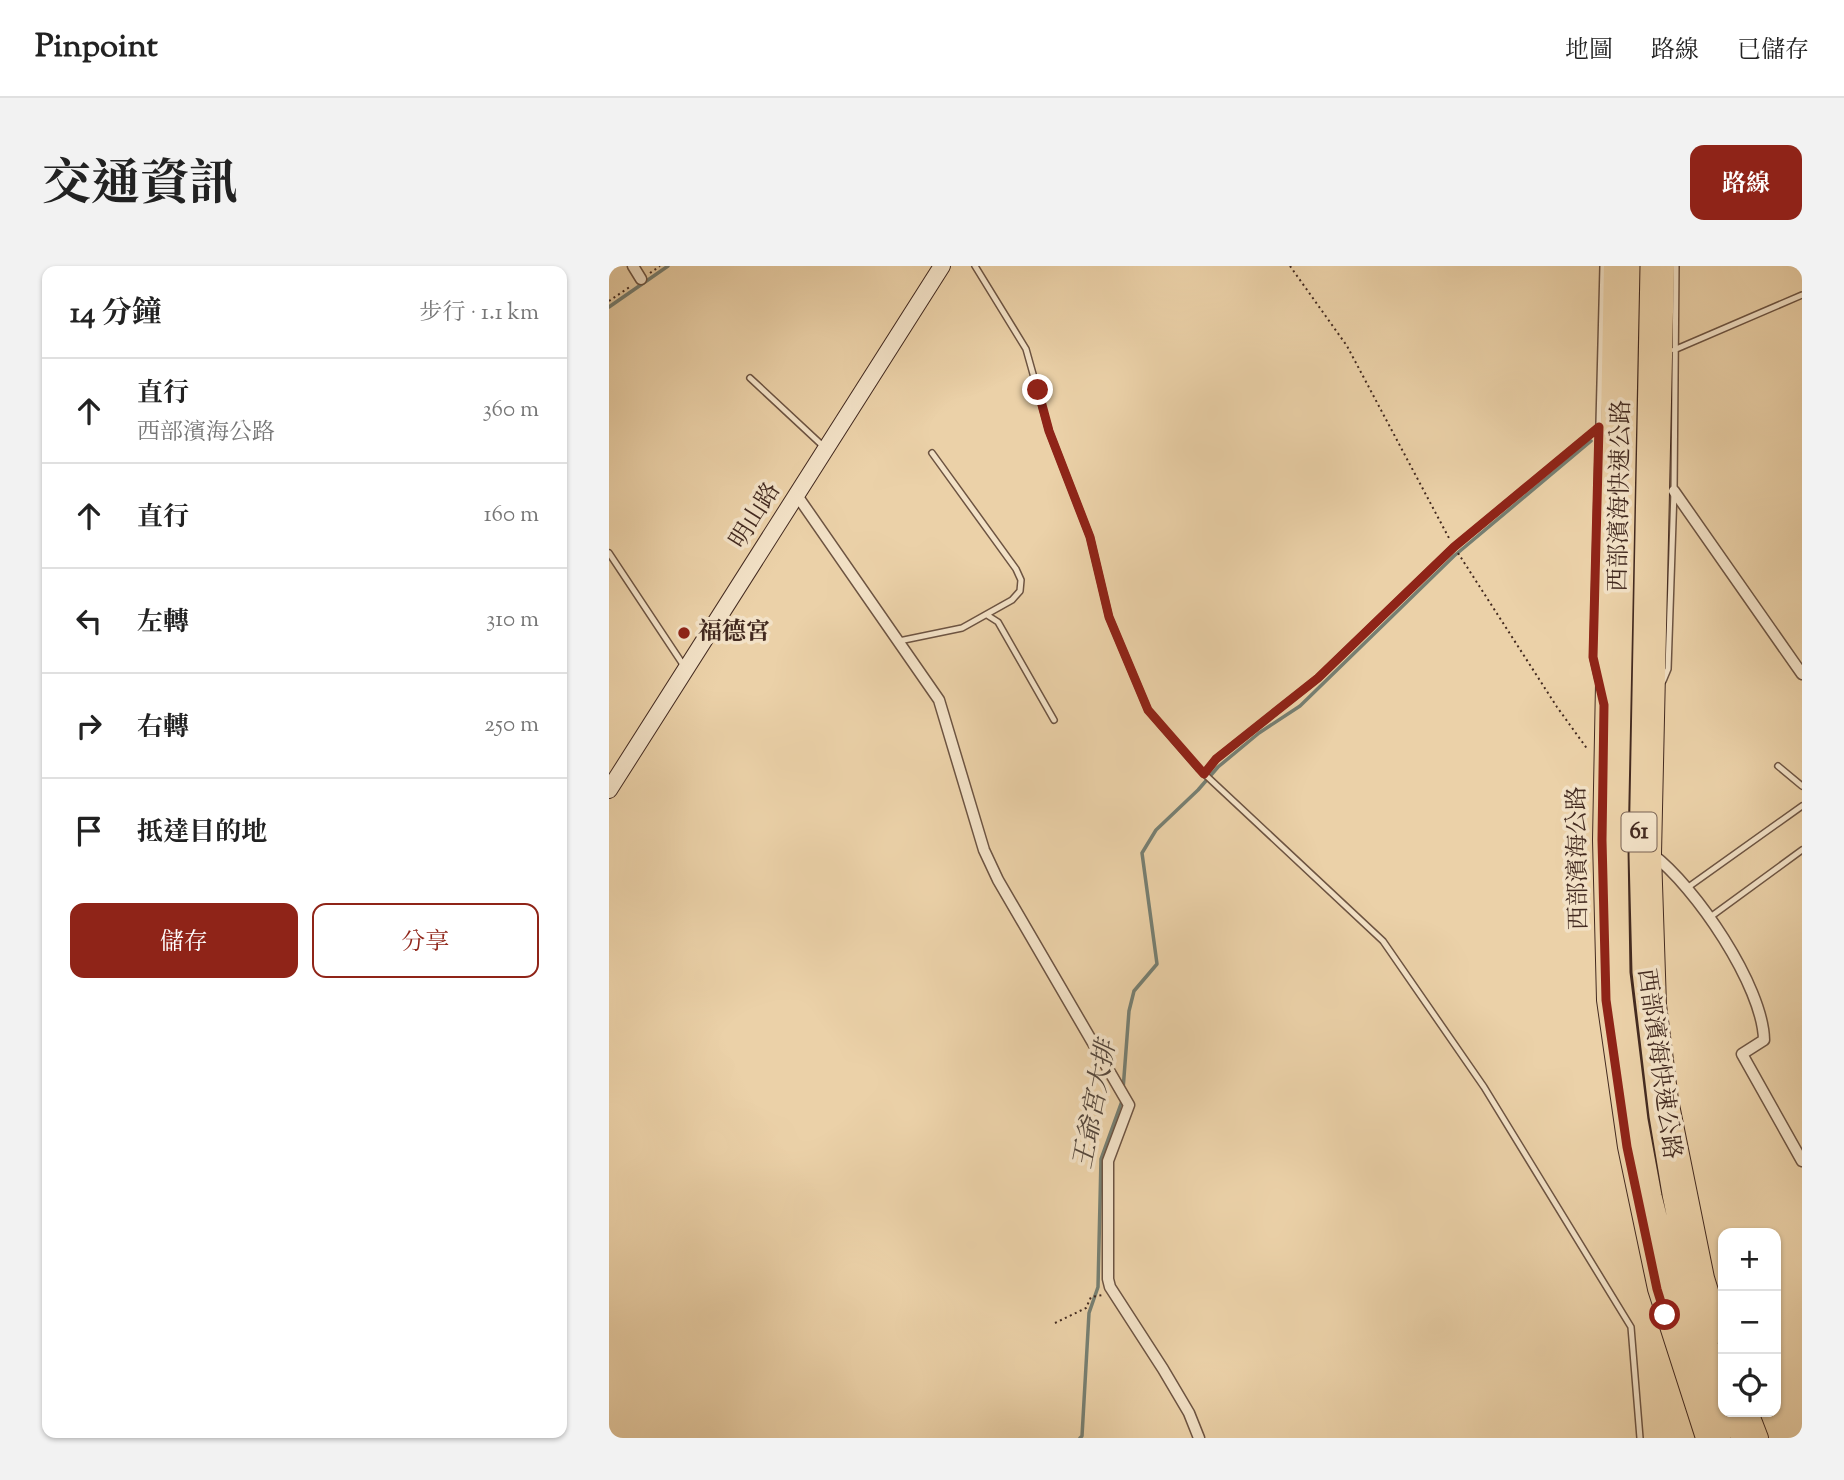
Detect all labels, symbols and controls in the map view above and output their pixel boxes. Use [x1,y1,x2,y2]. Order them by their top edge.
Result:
text: Pinpoint [35,24,158,72]
text: 地圖 [1565,34,1613,68]
text: 路線 [1651,34,1699,68]
text: 已儲存 [1737,34,1809,68]
button: 路線 [1690,145,1802,220]
text: 交通資訊 [42,152,238,222]
text: 14 分鐘 [70,293,162,336]
text: 步行 · 1.1 km [420,297,539,330]
route end [1022,374,1053,405]
text: 直行 [137,376,189,413]
icon: ahead [70,392,108,430]
text: 360 m [482,394,539,427]
street label: 西部濱海快速公路 [1602,400,1640,592]
text: 西部濱海公路 [137,417,275,450]
street label: 明山路 [723,476,789,556]
icon: ahead [70,497,108,535]
text: 160 m [484,499,539,532]
text: 直行 [137,500,189,537]
icon: left [70,602,108,640]
text: 310 m [486,604,539,637]
text: 左轉 [137,605,189,642]
place label: 福德宮 [698,616,770,650]
marker: 福德宮 [676,625,692,641]
icon: right [70,707,108,745]
text: 250 m [484,709,539,742]
text: 右轉 [137,710,189,747]
street label: 西部濱海公路 [1561,786,1597,930]
icon: arrive [70,812,108,850]
road number: 61 [1621,812,1657,852]
text: 抵達目的地 [137,815,267,852]
button: 儲存 [70,903,298,978]
button: 分享 [312,903,539,978]
street label: 西部濱海快速公路 [1628,967,1688,1161]
water label: 王爺宮大排 [1065,1034,1127,1172]
map controls [1718,1228,1781,1417]
button: + [1718,1228,1781,1291]
button: − [1718,1291,1781,1354]
route start [1649,1299,1680,1330]
button: locate [1718,1354,1781,1417]

